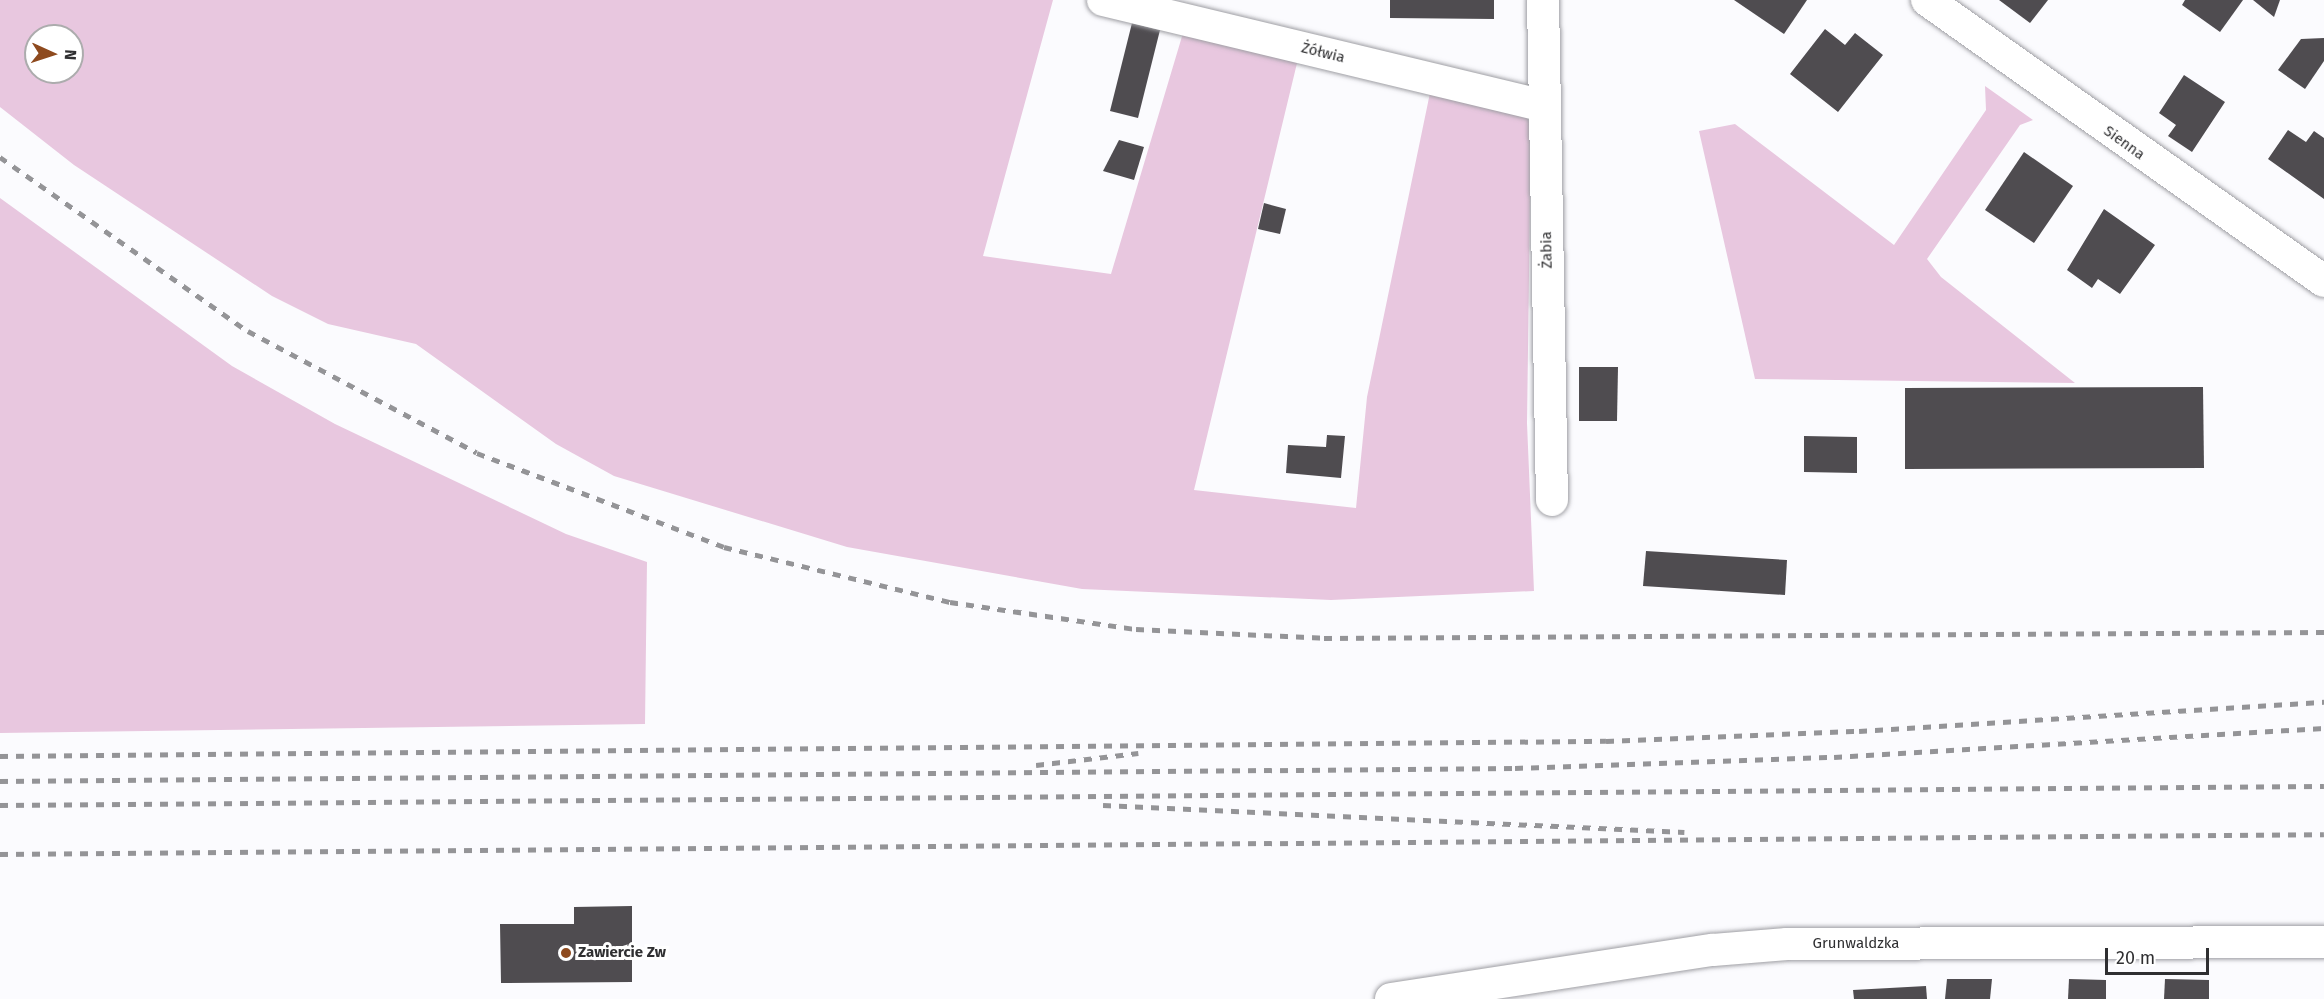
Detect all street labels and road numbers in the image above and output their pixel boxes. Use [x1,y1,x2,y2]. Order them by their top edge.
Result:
street label: Żółwia [1299,39,1347,67]
street label: Sienna [2100,122,2148,164]
street label: Żabia [1538,231,1556,269]
street label: Grunwaldzka [1813,935,1899,953]

